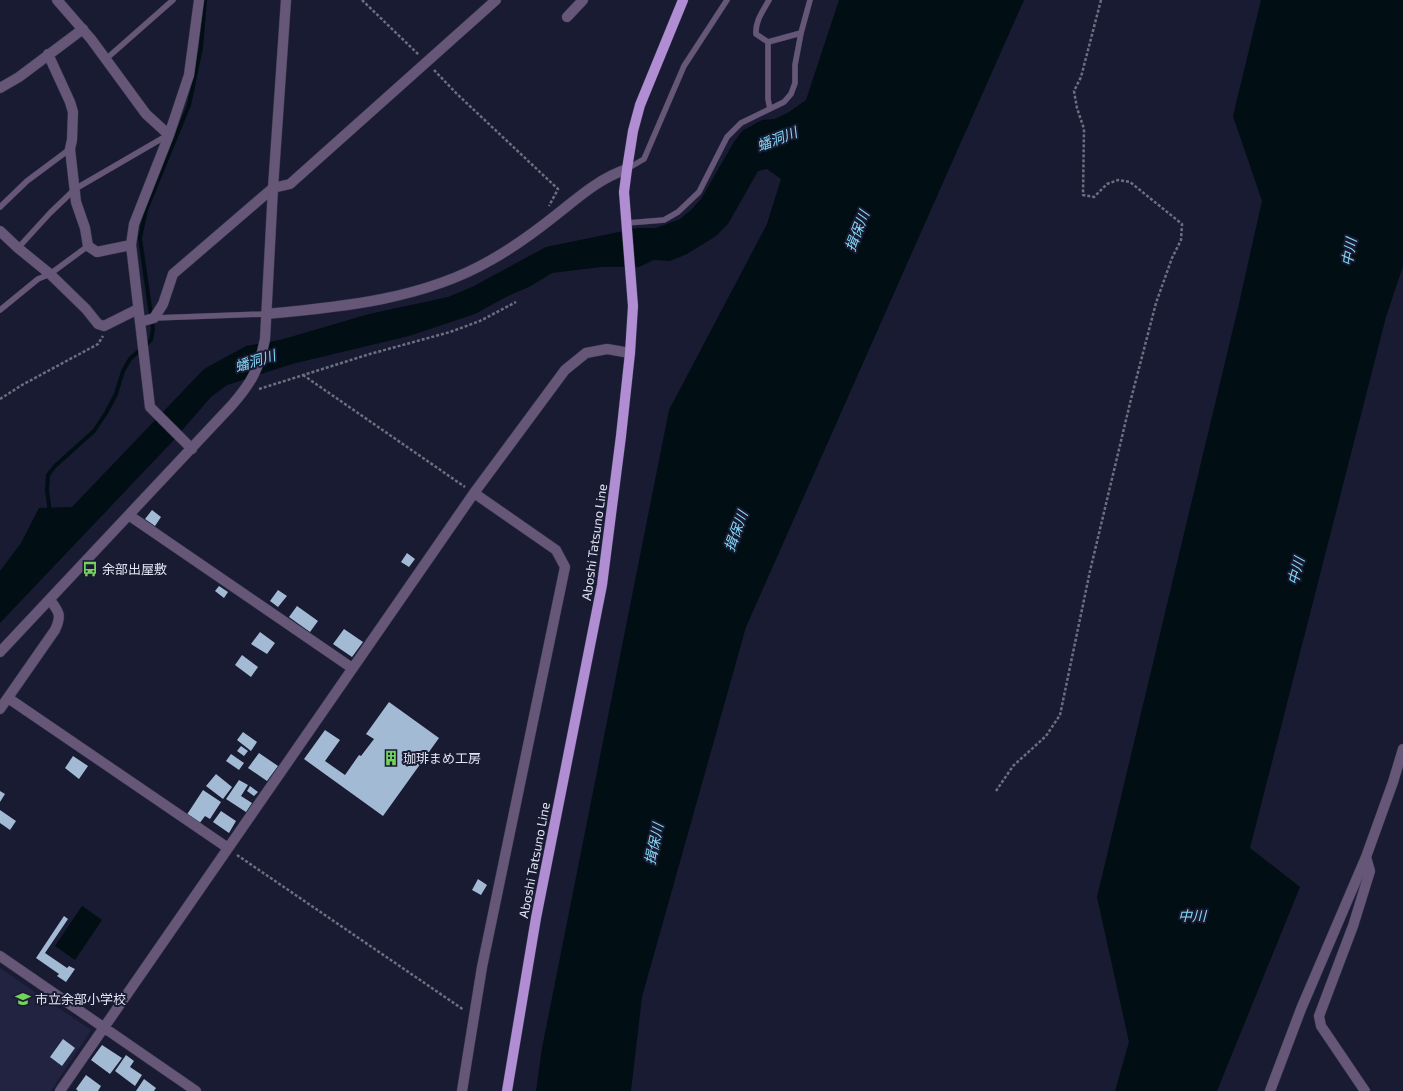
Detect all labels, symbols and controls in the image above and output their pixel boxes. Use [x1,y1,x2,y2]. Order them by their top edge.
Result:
water label: 蟠洞川 [754,122,801,154]
water label: 揖保川 [841,206,873,253]
water label: 中川 [1338,235,1360,267]
water label: 蟠洞川 [232,346,279,375]
street label: Aboshi Tatsuno Line [578,483,610,601]
water label: 揖保川 [720,506,751,553]
water label: 中川 [1284,553,1308,587]
bus stop icon: 余部出屋敷 [81,560,99,578]
place label: 余部出屋敷 [102,561,167,577]
building icon: 珈琲まめ工房 [382,749,400,767]
place label: 珈琲まめ工房 [403,750,481,766]
street label: Aboshi Tatsuno Line [515,801,553,919]
water label: 揖保川 [641,820,667,866]
water label: 中川 [1178,907,1208,924]
school or university icon: 市立余部小学校 [14,990,32,1008]
place label: 市立余部小学校 [35,991,126,1007]

